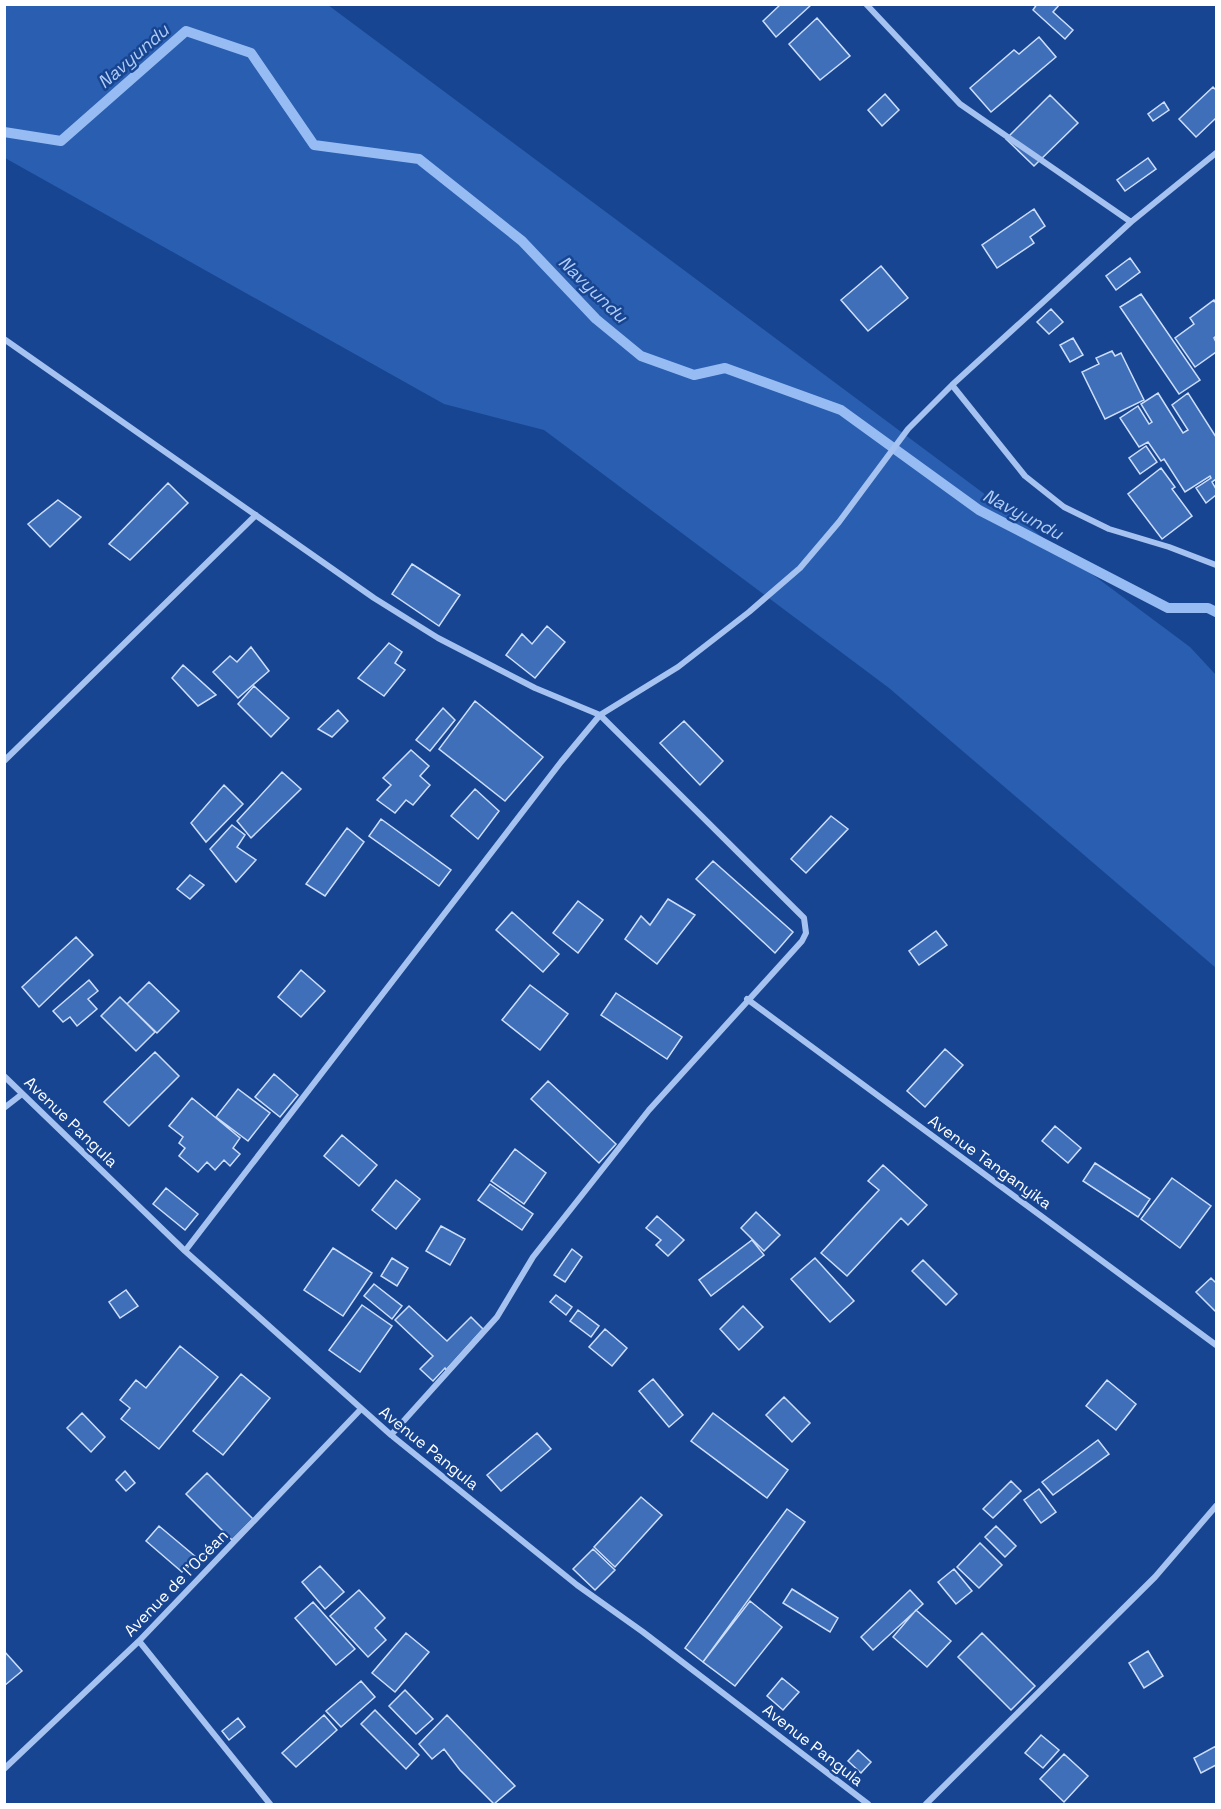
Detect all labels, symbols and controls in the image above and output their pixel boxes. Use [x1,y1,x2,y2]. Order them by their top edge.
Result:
water label: Navyundu [93,18,174,93]
water label: Navyundu [554,250,633,328]
water label: Navyundu [979,483,1068,545]
street label: Avenue Pangula [20,1072,122,1172]
street label: Avenue Tanganyika [924,1110,1056,1214]
street label: Avenue Pangula [375,1401,483,1495]
street label: Avenue de l'Océan [119,1525,233,1641]
street label: Avenue Pangula [758,1699,868,1791]

